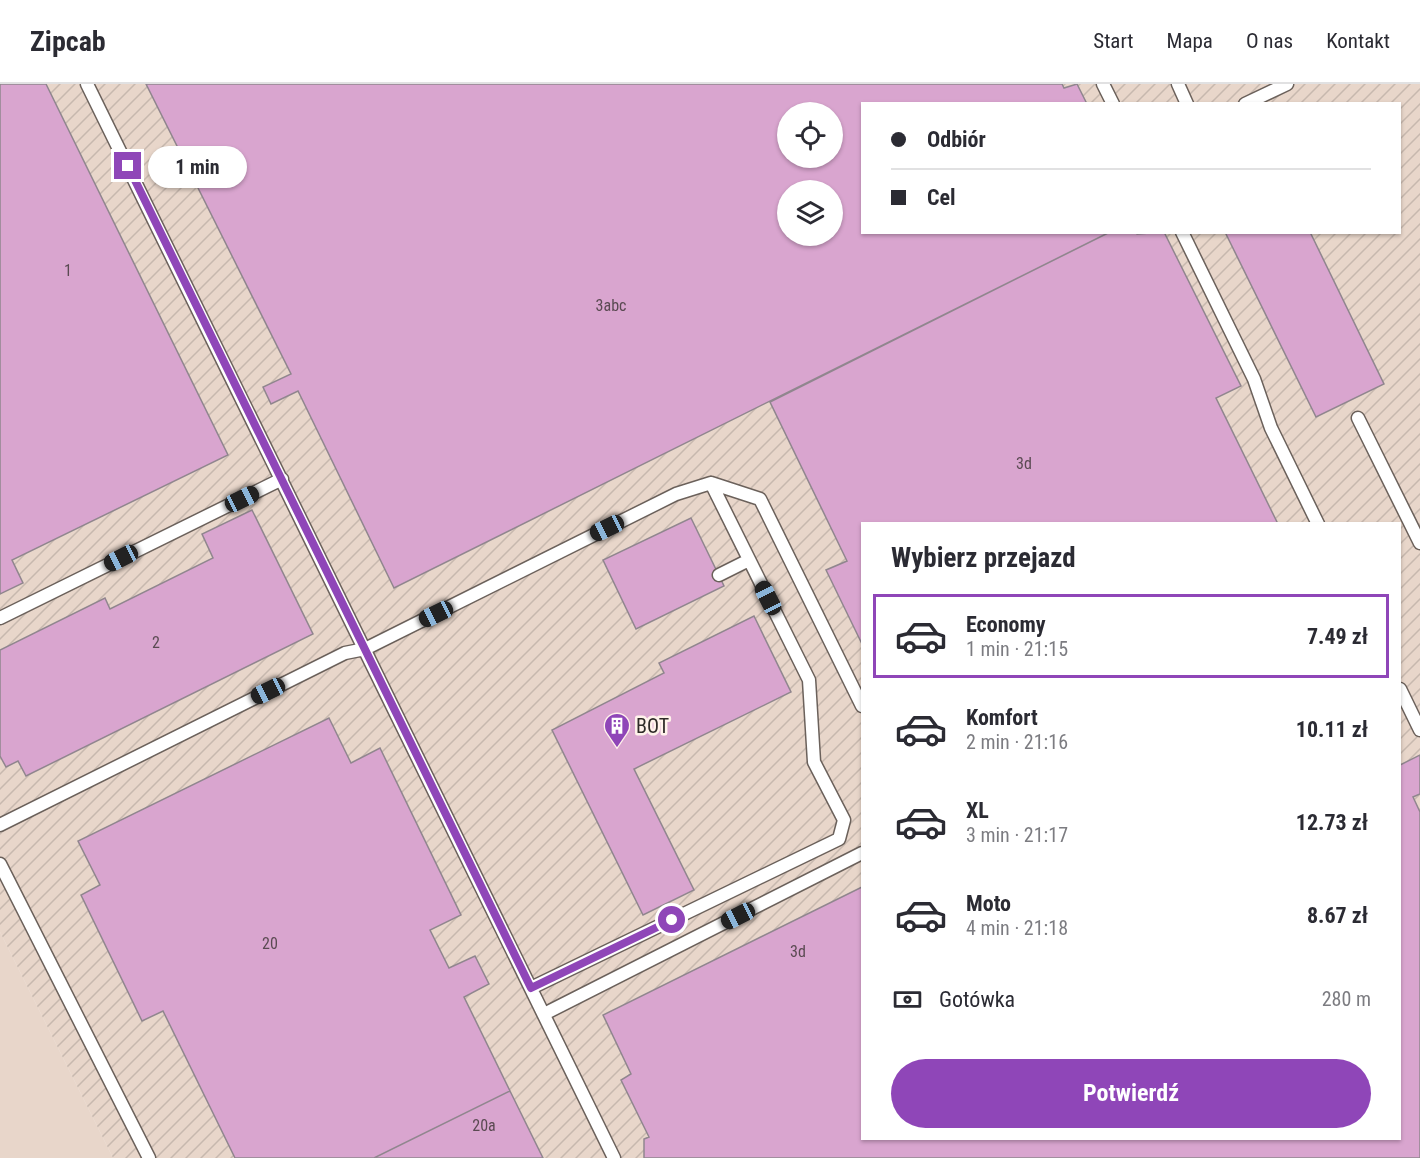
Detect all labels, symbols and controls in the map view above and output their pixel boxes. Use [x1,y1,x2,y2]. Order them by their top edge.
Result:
text: Zipcab [30,25,106,58]
text: Start [1093,29,1134,53]
text: Mapa [1167,29,1213,53]
text: O nas [1246,29,1293,53]
text: Kontakt [1326,29,1390,53]
map controls [777,102,843,246]
button: locate [777,102,843,168]
text: Odbiór [927,127,986,152]
callout: 1 min [149,145,248,187]
route end [114,152,141,179]
text: 1 min [175,155,220,179]
button: layers [777,180,843,246]
text: Cel [927,185,956,210]
house number: 1 [64,261,72,280]
house number: 3abc [596,296,626,315]
house number: 3d [1016,454,1032,473]
car [222,483,262,515]
car [587,512,627,544]
car [101,542,141,574]
text: Wybierz przejazd [891,542,1076,574]
car [752,578,784,618]
car [416,598,456,630]
icon: car [894,609,948,663]
text: Economy [966,612,1046,637]
text: 7.49 zł [1307,624,1368,649]
house number: 2 [152,633,160,652]
text: 1 min · 21:15 [966,637,1068,661]
car [248,675,288,707]
icon: car [894,702,948,756]
text: Komfort [966,705,1038,730]
building icon: BOT [602,711,632,749]
place label: BOT [636,714,669,738]
text: 10.11 zł [1296,717,1368,742]
text: 2 min · 21:16 [966,730,1068,754]
icon: car [894,795,948,849]
text: XL [966,798,989,823]
text: 12.73 zł [1296,810,1368,835]
text: 3 min · 21:17 [966,823,1068,847]
icon: car [894,888,948,942]
text: Moto [966,891,1011,916]
car [718,900,758,932]
text: 8.67 zł [1307,903,1368,928]
route start [658,906,685,933]
text: 4 min · 21:18 [966,916,1068,940]
house number: 20 [262,934,278,953]
house number: 3d [790,942,806,961]
icon: cash [891,983,924,1016]
text: Gotówka [939,987,1015,1012]
text: 280 m [1322,987,1371,1011]
button: Potwierdź [891,1059,1371,1128]
house number: 20a [472,1116,496,1135]

